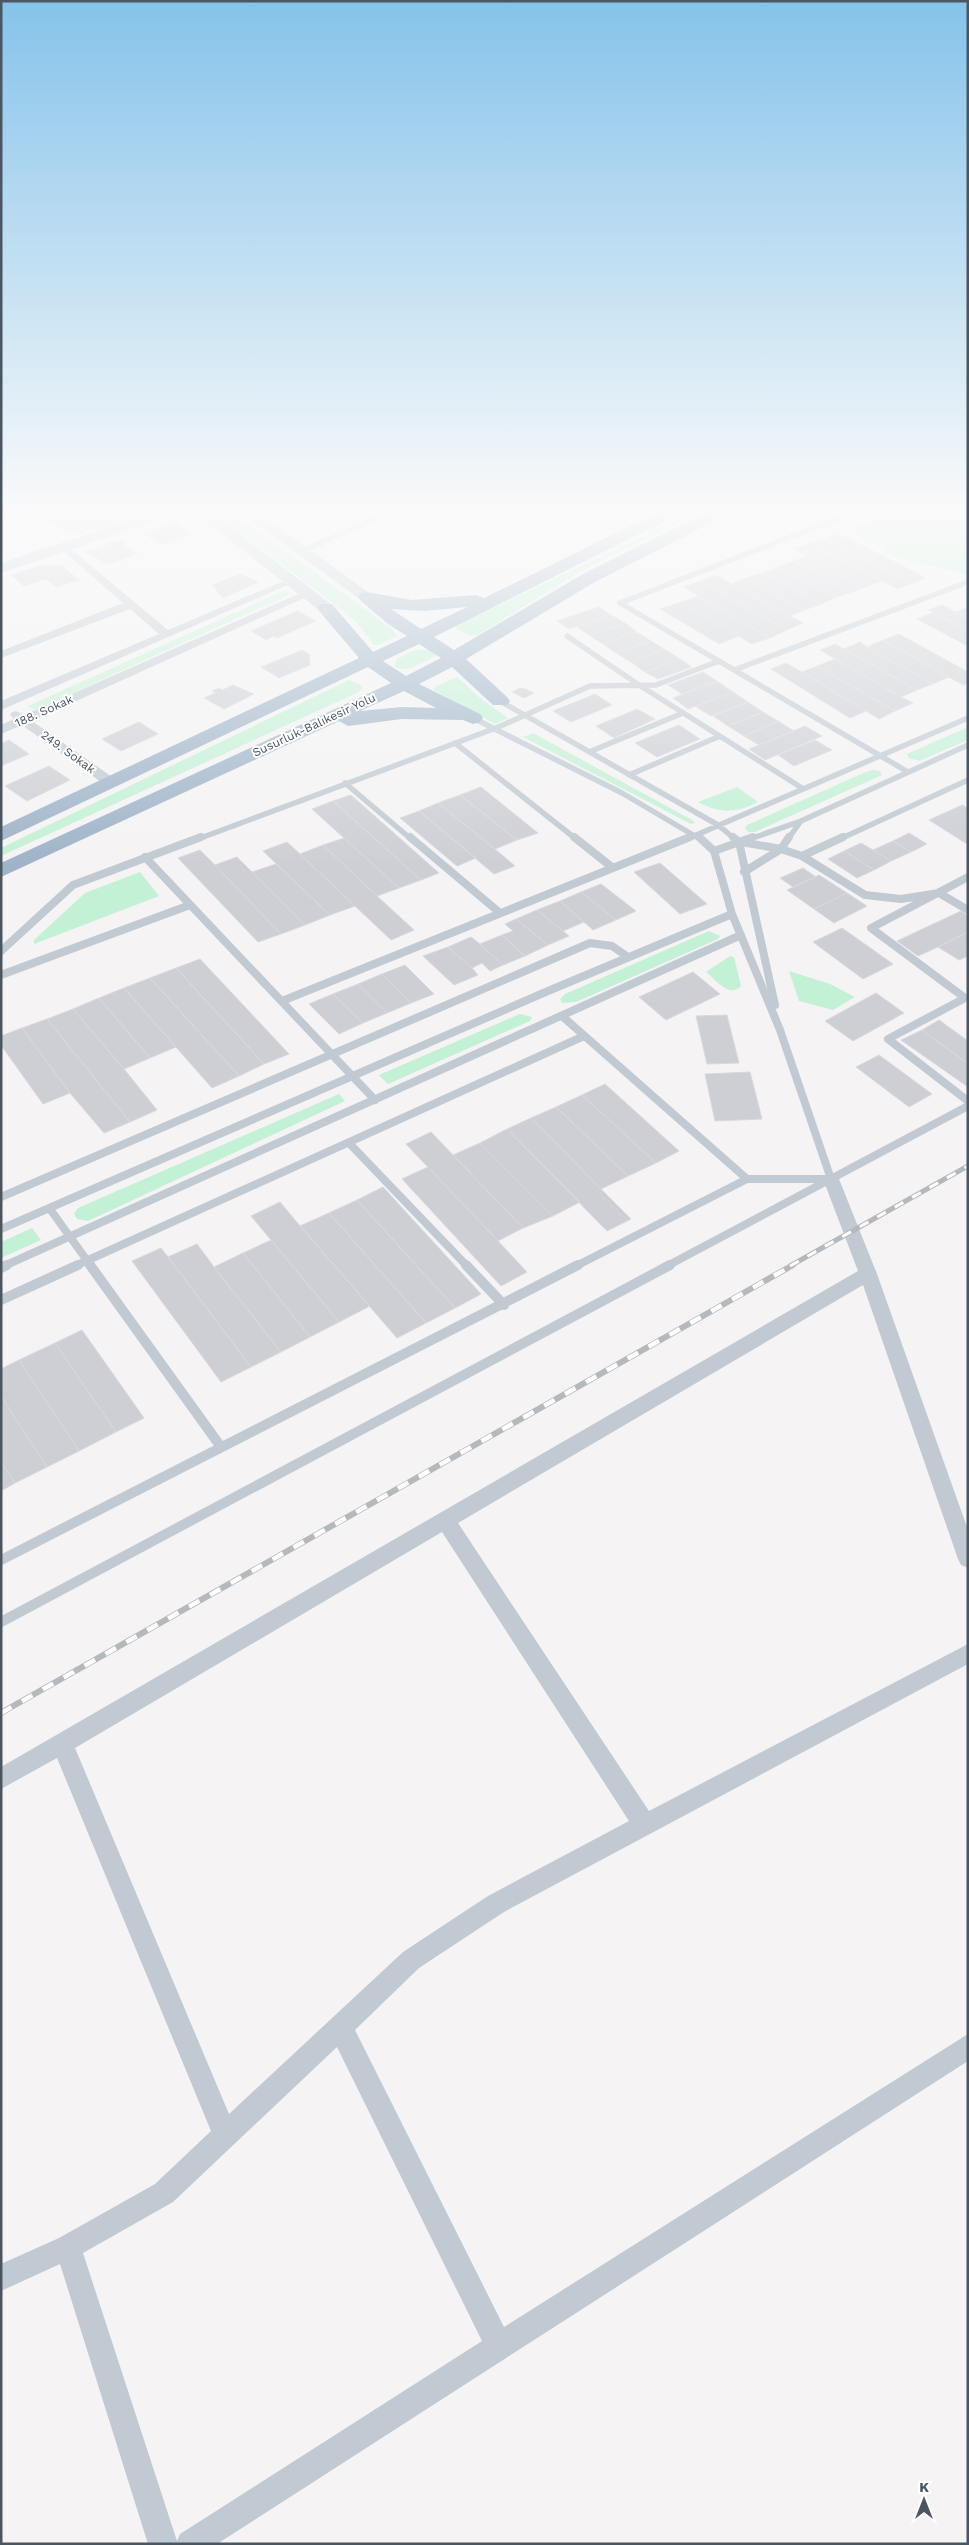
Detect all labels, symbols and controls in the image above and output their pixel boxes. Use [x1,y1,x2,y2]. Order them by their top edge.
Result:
street label: Susurluk-Balıkesir Yolu [250,690,378,760]
street label: 188. Sokak [13,692,75,730]
street label: 249. Sokak [38,728,98,776]
north arrow [899,2475,949,2525]
text: K [919,2479,929,2495]

